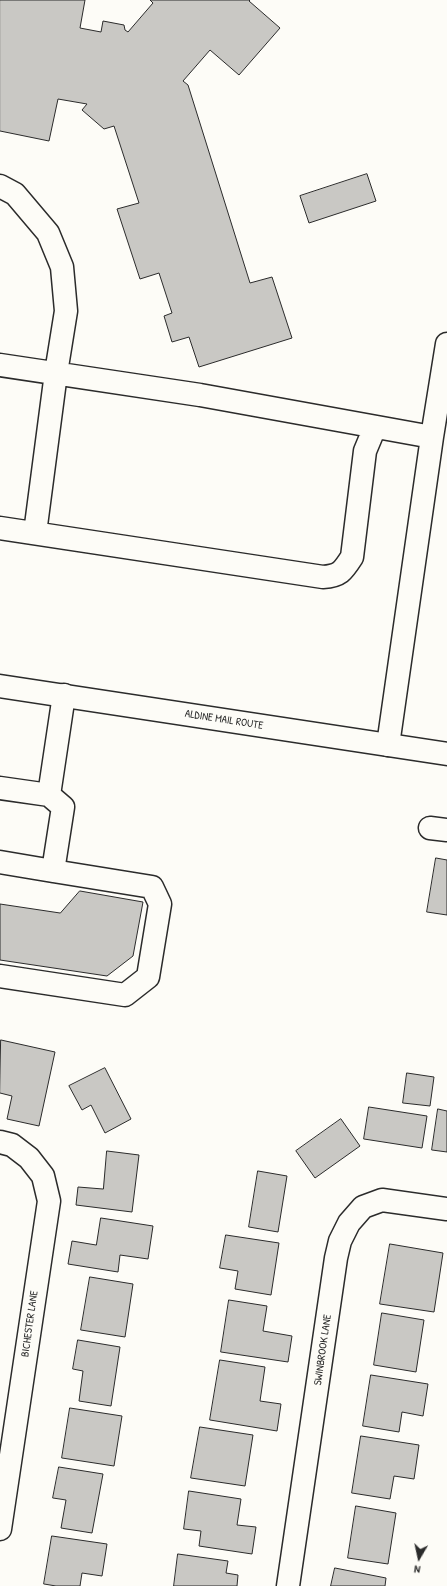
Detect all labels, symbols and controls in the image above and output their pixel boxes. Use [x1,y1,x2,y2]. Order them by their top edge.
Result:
street label: ALDINE MAIL ROUTE [184,707,264,733]
street label: BICHESTER LANE [19,1290,41,1358]
street label: SWINBROOK LANE [311,1314,335,1386]
north arrow [399,1538,439,1578]
text: N [413,1562,421,1577]

